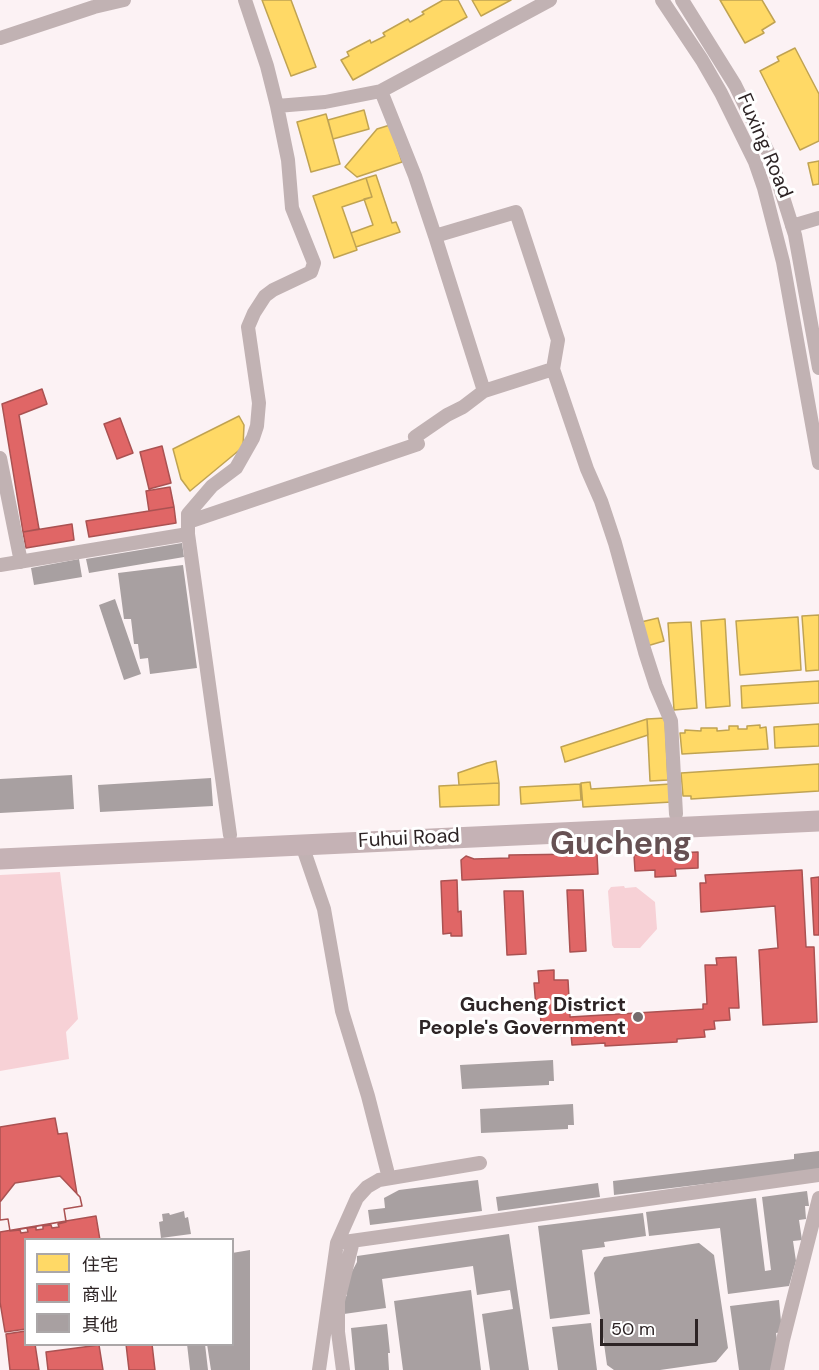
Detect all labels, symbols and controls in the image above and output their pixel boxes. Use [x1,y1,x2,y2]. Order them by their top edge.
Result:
street label: Fuxing Road [731,90,797,202]
street label: Fuhui Road [358,824,460,854]
district label: Gucheng [550,827,692,865]
place label: Gucheng District People's Government [419,994,626,1041]
marker: Gucheng District People's Government [631,1010,645,1024]
legend [24,1238,234,1346]
text: 住宅 [82,1253,118,1277]
text: 商业 [82,1283,118,1307]
scale bar [603,1307,700,1345]
text: 其他 [82,1313,118,1337]
text: 50 m [611,1317,655,1341]

